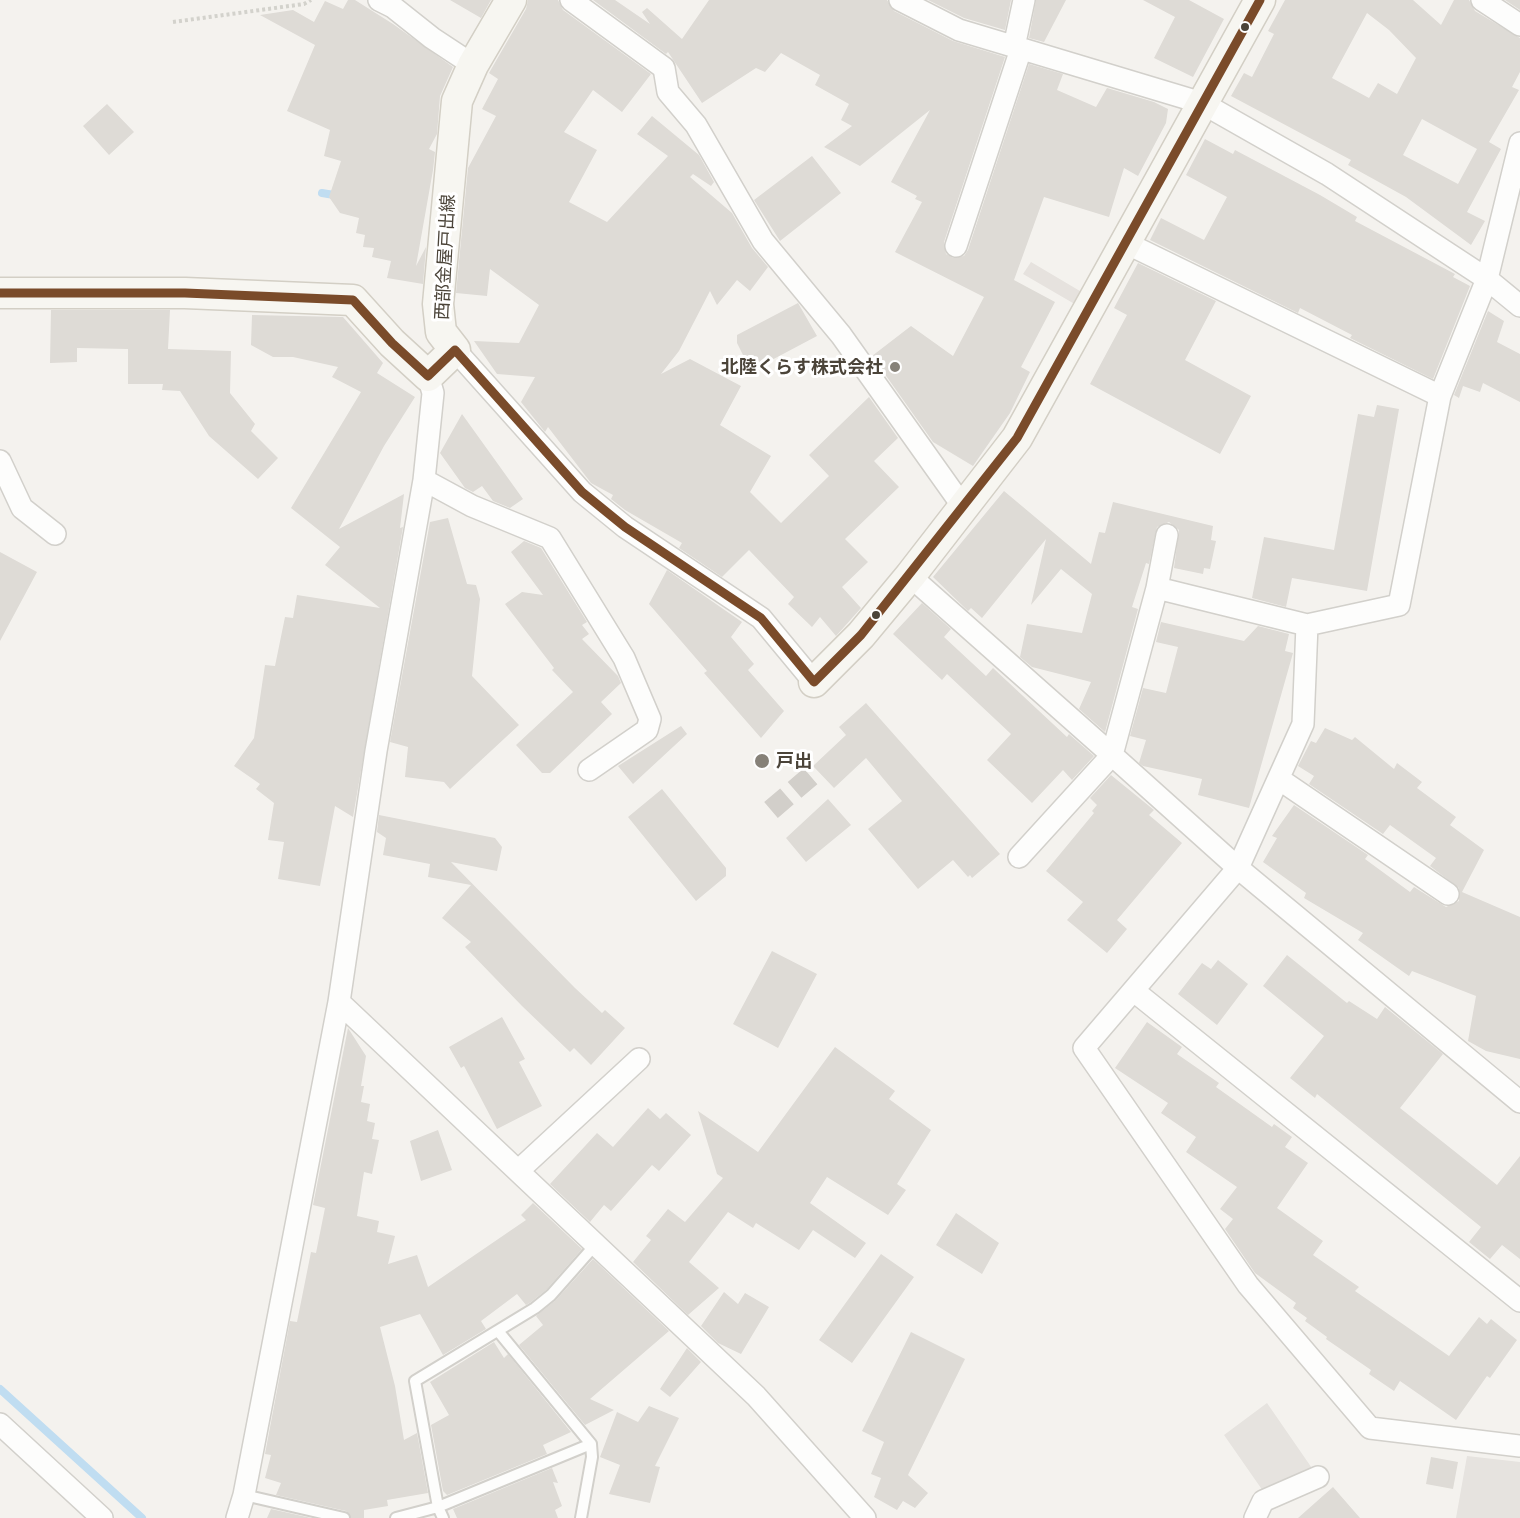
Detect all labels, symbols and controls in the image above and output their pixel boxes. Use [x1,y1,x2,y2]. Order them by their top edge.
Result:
unlabelled marker [1239,21,1251,33]
street label: 西部金屋戸出線 [431,194,459,320]
place label: 北陸くらす株式会社 [721,356,883,378]
marker: 北陸くらす株式会社 [888,360,902,374]
unlabelled marker [870,609,882,621]
place label: 戸出 [776,750,812,772]
marker: 戸出 [753,752,771,770]

